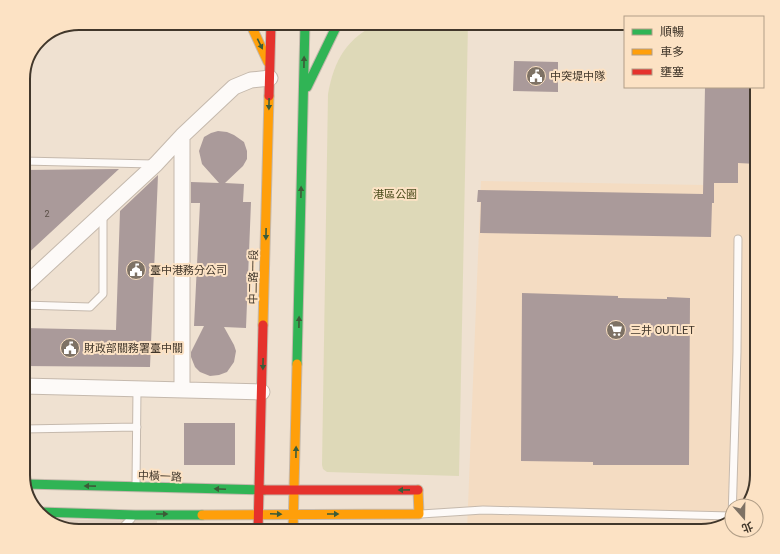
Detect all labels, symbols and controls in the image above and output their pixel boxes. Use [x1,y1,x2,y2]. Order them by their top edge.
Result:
legend [624,16,764,88]
text: 順暢 [660,25,684,39]
one-way arrow [257,39,263,50]
text: 車多 [660,45,684,59]
one-way arrow [301,56,308,68]
public building icon: 中突堤中隊 [525,65,547,87]
text: 壅塞 [660,65,684,79]
place label: 中突堤中隊 [550,70,605,83]
one-way arrow [266,98,272,111]
one-way arrow [298,186,305,198]
park label: 港區公園 [373,188,417,201]
house number: 2 [44,209,50,219]
one-way arrow [263,228,269,241]
street label: 中二路一段 [247,249,260,305]
public building icon: 臺中港務分公司 [125,259,147,281]
place label: 臺中港務分公司 [150,264,227,277]
one-way arrow [296,315,302,328]
supermarket icon: 三井 OUTLET [605,319,627,341]
place label: 三井 OUTLET [630,324,695,337]
public building icon: 財政部關務署臺中關 [59,337,81,359]
place label: 財政部關務署臺中關 [84,342,183,355]
one-way arrow [259,358,266,370]
one-way arrow [292,446,299,458]
street label: 中橫一路 [138,469,182,484]
one-way arrow [83,483,96,489]
one-way arrow [214,486,226,493]
one-way arrow [397,487,410,493]
north arrow [724,498,764,538]
one-way arrow [156,511,168,518]
one-way arrow [270,511,283,517]
one-way arrow [327,511,339,518]
text: 北 [740,519,755,535]

